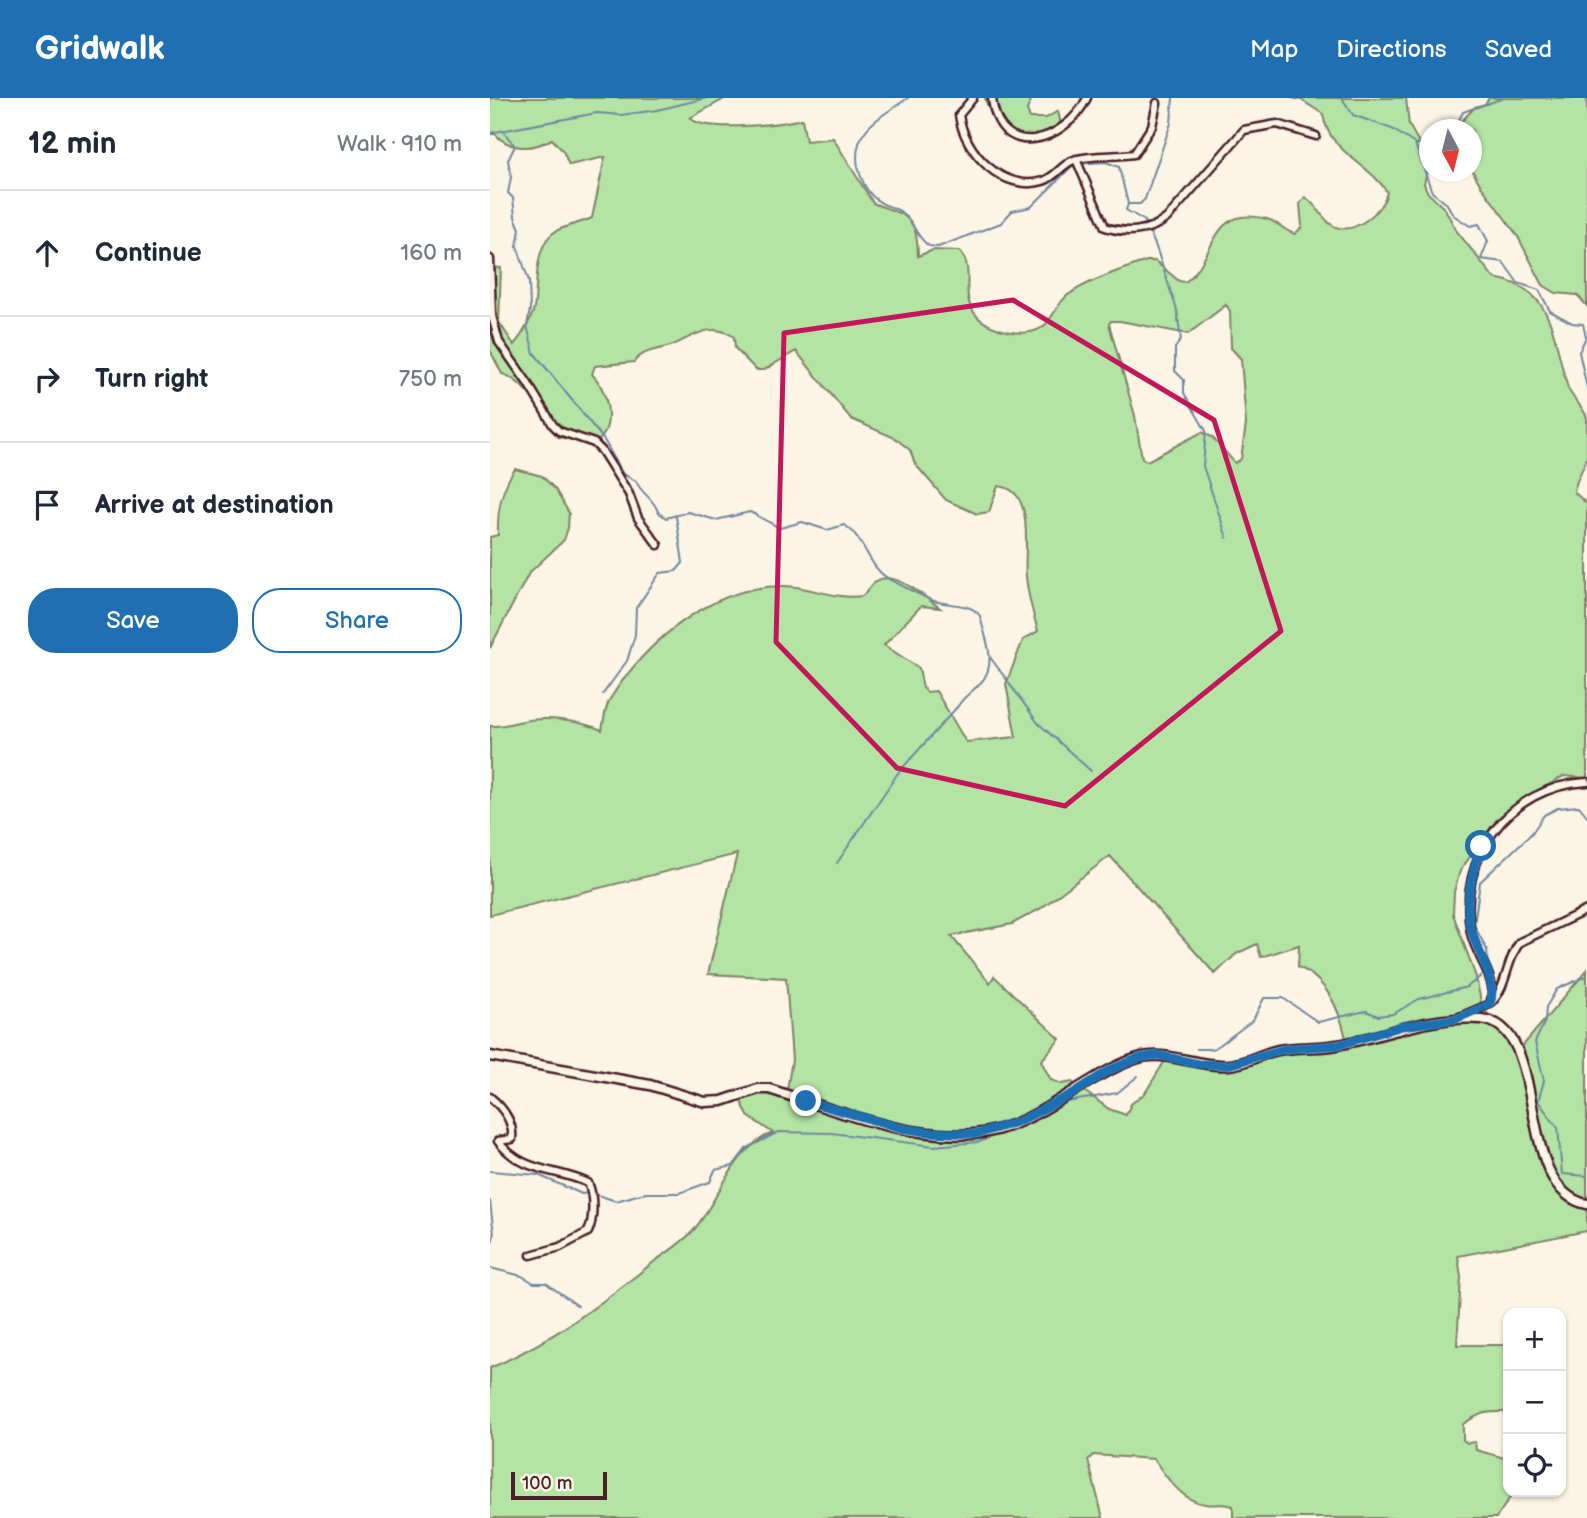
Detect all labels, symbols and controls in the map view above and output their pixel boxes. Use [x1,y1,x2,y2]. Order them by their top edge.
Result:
text: Gridwalk [35,29,165,69]
text: Map [1250,35,1298,64]
text: Directions [1336,35,1447,64]
text: Saved [1485,35,1552,64]
north arrow [1419,119,1482,182]
text: 12 min [28,126,116,162]
text: Walk · 910 m [337,130,462,158]
icon: ahead [28,234,66,272]
text: Continue [95,238,202,269]
text: 160 m [400,239,462,267]
icon: right [28,360,66,398]
text: Turn right [95,364,208,395]
text: 750 m [399,365,462,393]
icon: arrive [28,486,66,524]
text: Arrive at destination [95,490,334,521]
button: Save [28,588,238,653]
button: Share [252,588,462,653]
route start [1465,830,1496,861]
route end [790,1085,821,1116]
map controls [1503,1308,1566,1497]
button: + [1503,1308,1566,1371]
button: − [1503,1371,1566,1434]
button: locate [1503,1434,1566,1497]
scale bar [511,1469,607,1501]
text: 100 m [522,1472,573,1495]

